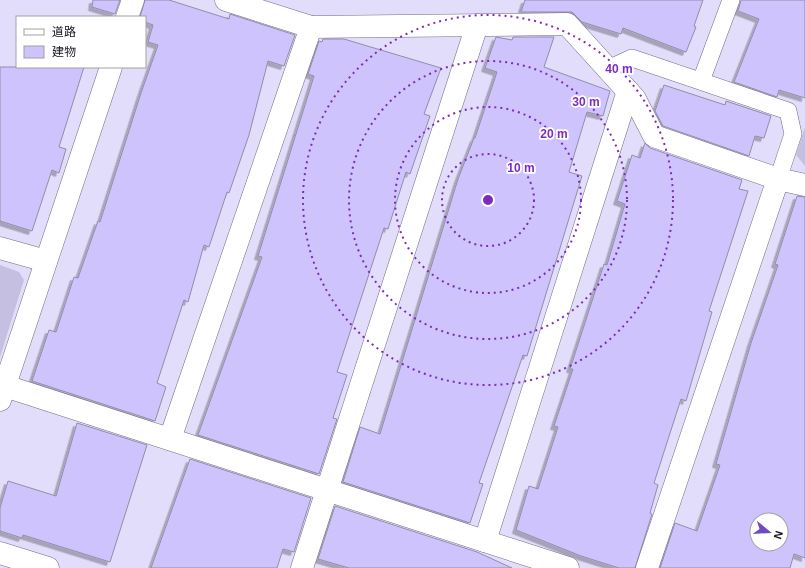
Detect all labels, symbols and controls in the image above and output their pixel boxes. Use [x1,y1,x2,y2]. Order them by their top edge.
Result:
legend [16,16,146,68]
text: 道路 [52,25,76,39]
text: 建物 [52,45,76,59]
text: 40 m [605,62,633,76]
text: 30 m [572,95,600,109]
text: 20 m [540,127,568,141]
text: 10 m [507,161,535,175]
centre of rings [481,193,495,207]
north arrow [749,512,789,552]
text: N [772,529,785,541]

